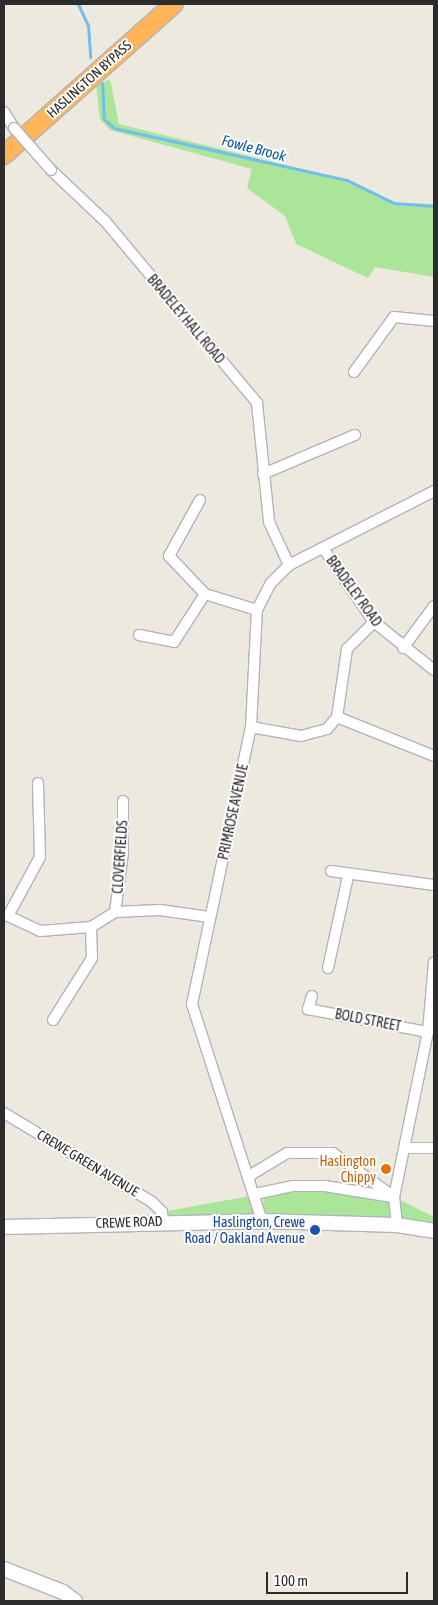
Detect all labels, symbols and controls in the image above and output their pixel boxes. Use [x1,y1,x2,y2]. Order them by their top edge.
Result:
street label: HASLINGTON BYPASS [43,37,135,121]
water label: Fowle Brook [220,131,288,165]
street label: BRADELEY HALL ROAD [144,271,228,367]
street label: BRADELEY ROAD [323,552,385,630]
street label: PRIMROSE AVENUE [215,763,251,861]
street label: CLOVERFIELDS [109,820,131,894]
street label: BOLD STREET [333,1005,403,1035]
street label: CREWE GREEN AVENUE [34,1126,142,1200]
place label: Haslington Chippy [319,1153,376,1186]
marker: Haslington Chippy [380,1163,392,1175]
street label: CREWE ROAD [95,1212,163,1232]
place label: Haslington, Crewe Road / Oakland Avenue [185,1214,305,1246]
marker: Haslington, Crewe Road / Oakland Avenue [309,1224,321,1236]
scale bar [268,1562,410,1594]
text: 100 m [274,1572,308,1589]

